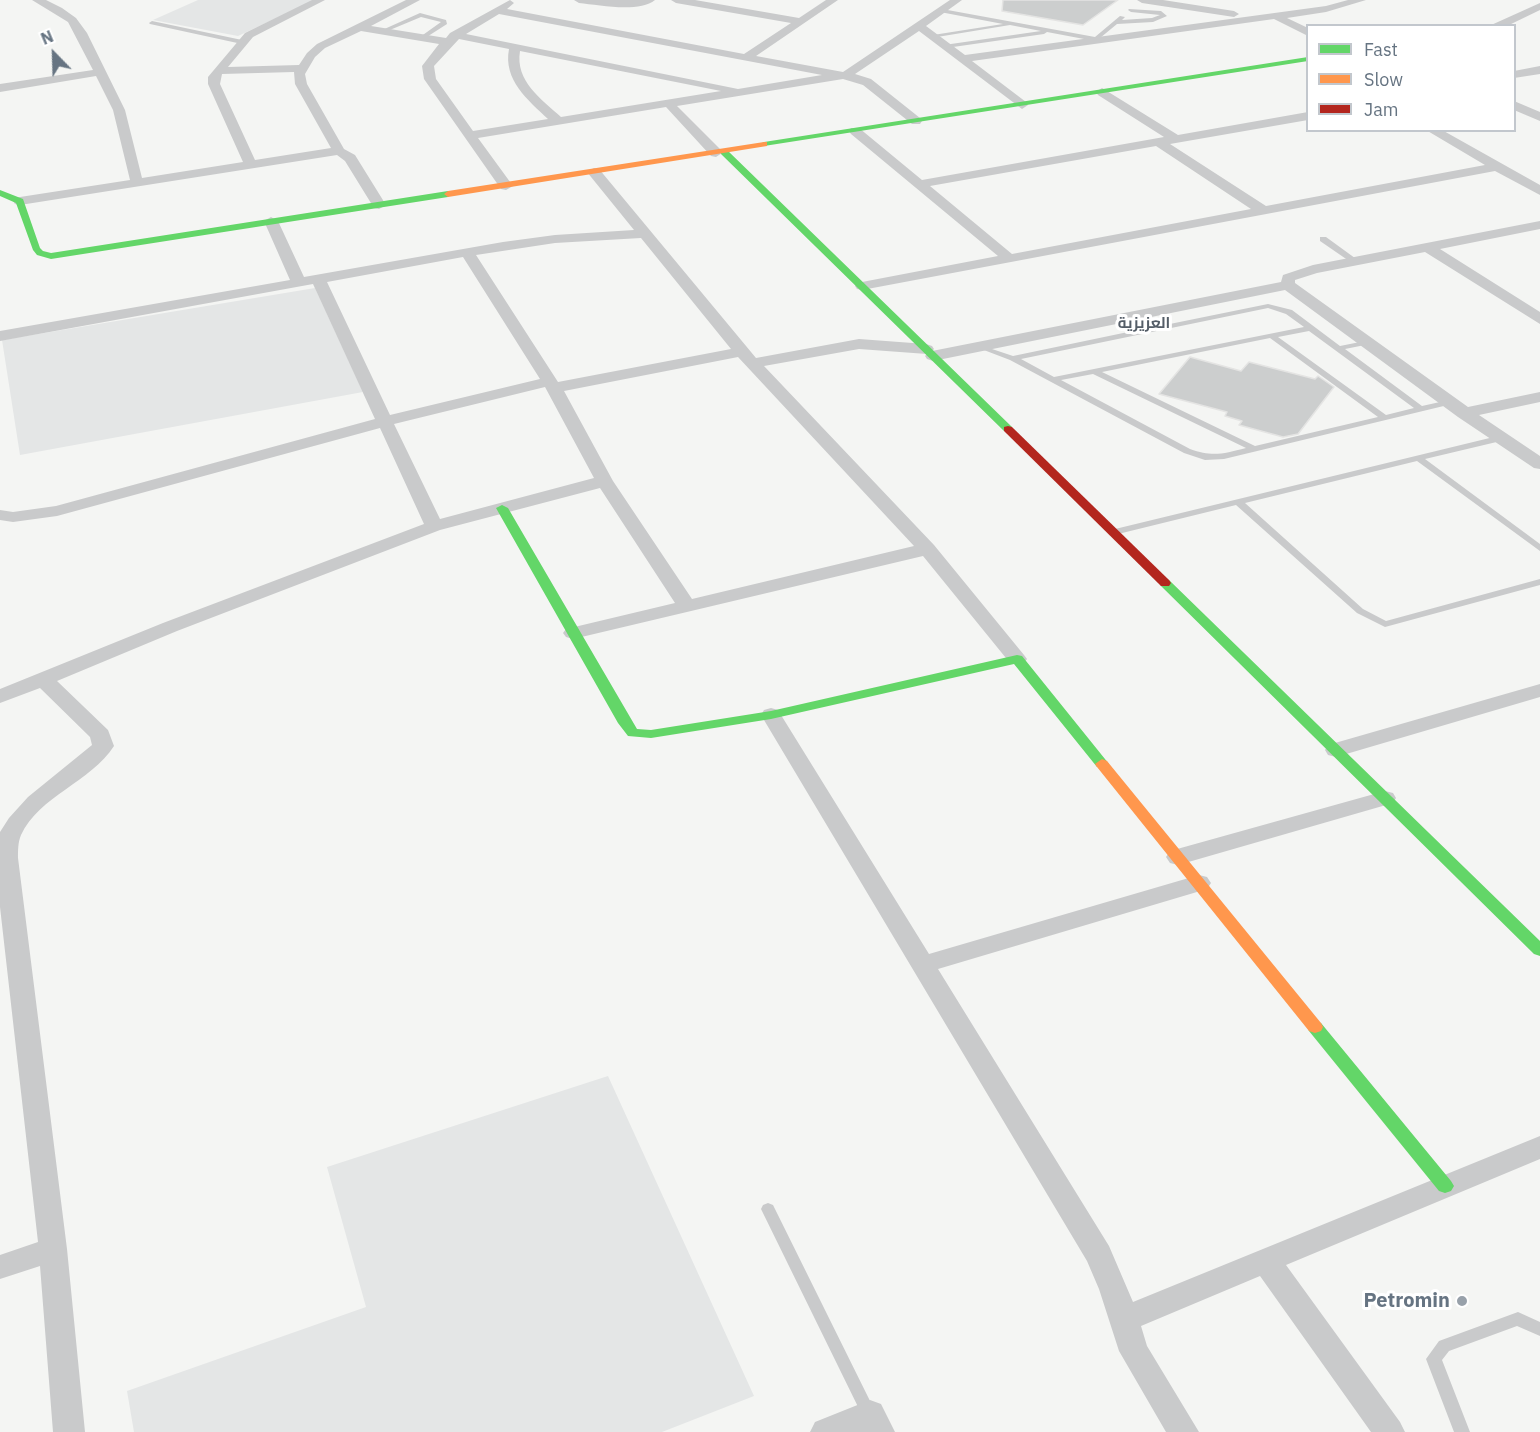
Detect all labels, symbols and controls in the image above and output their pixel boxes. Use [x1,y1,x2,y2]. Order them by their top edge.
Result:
north arrow [24,24,84,84]
legend [1306,24,1516,132]
text: N [38,26,56,49]
text: Fast [1364,38,1398,61]
text: Slow [1364,68,1403,91]
text: Jam [1364,98,1399,121]
district label: العزيزية [1118,315,1170,333]
place label: Petromin [1364,1289,1450,1313]
marker: Petromin [1455,1294,1469,1308]

